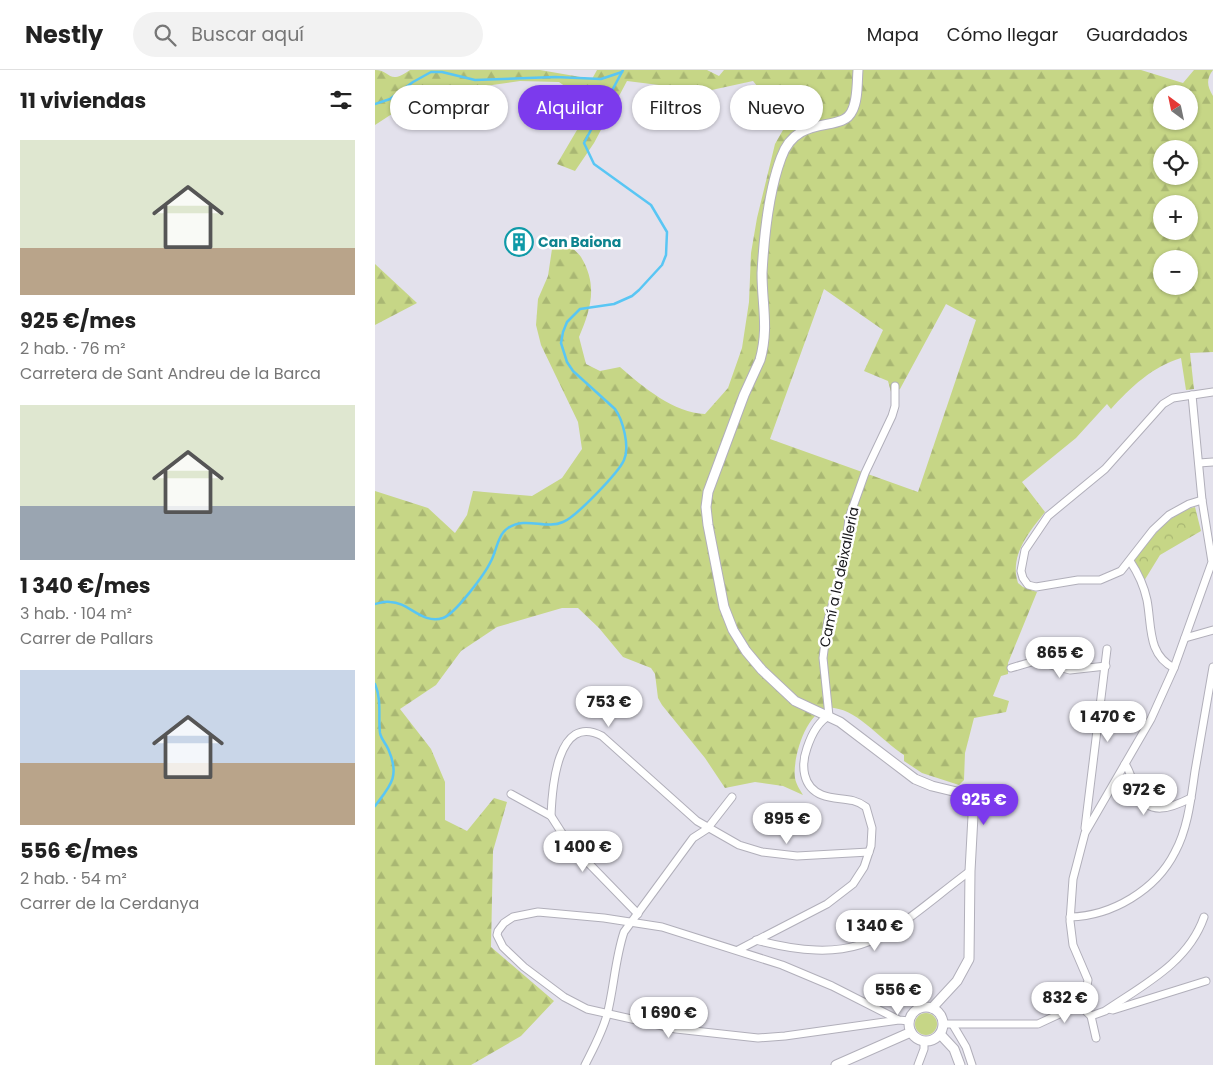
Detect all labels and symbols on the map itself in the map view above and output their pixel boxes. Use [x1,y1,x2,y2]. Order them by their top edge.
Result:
north arrow [1153,85,1197,130]
building icon: Can Baiona [504,227,534,257]
place label: Can Baiona [538,232,621,252]
street label: Camí a la deixalleria [814,505,864,649]
pin: 865 € [1025,636,1095,679]
pin: 753 € [574,686,644,728]
pin: 1 470 € [1062,700,1154,743]
pin: 972 € [1109,774,1179,816]
pin: 925 € [949,784,1019,826]
pin: 895 € [752,802,822,845]
pin: 1 400 € [537,830,629,873]
pin: 1 340 € [829,910,921,952]
pin: 556 € [863,974,933,1016]
pin: 832 € [1030,982,1100,1024]
pin: 1 690 € [623,996,715,1039]

